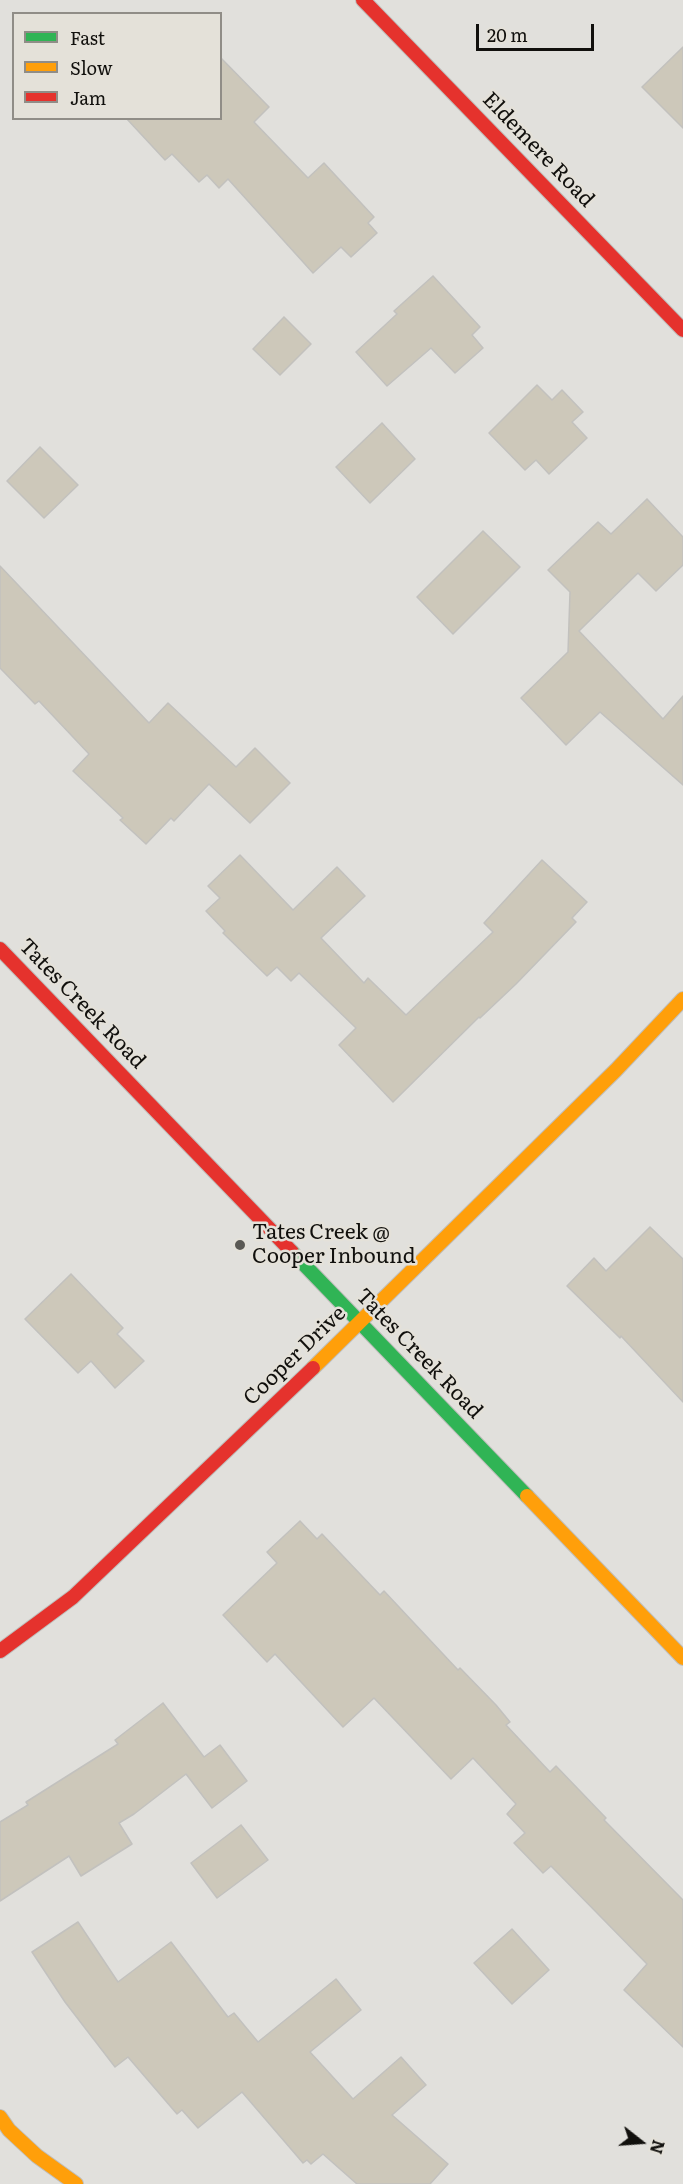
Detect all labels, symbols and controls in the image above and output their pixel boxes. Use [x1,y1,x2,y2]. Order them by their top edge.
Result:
legend [12,12,222,120]
scale bar [479,12,598,50]
text: 20 m [487,21,528,48]
text: Fast [70,24,105,51]
text: Slow [70,54,112,81]
text: Jam [70,84,106,111]
street label: Eldemere Road [477,87,599,213]
street label: Tates Creek Road [13,934,151,1074]
place label: Tates Creek @ Cooper Inbound [252,1220,416,1270]
marker: Tates Creek @ Cooper Inbound [233,1238,247,1252]
street label: Tates Creek Road [350,1284,488,1424]
street label: Cooper Drive [239,1301,351,1411]
north arrow [611,2112,671,2172]
text: N [645,2137,672,2157]

